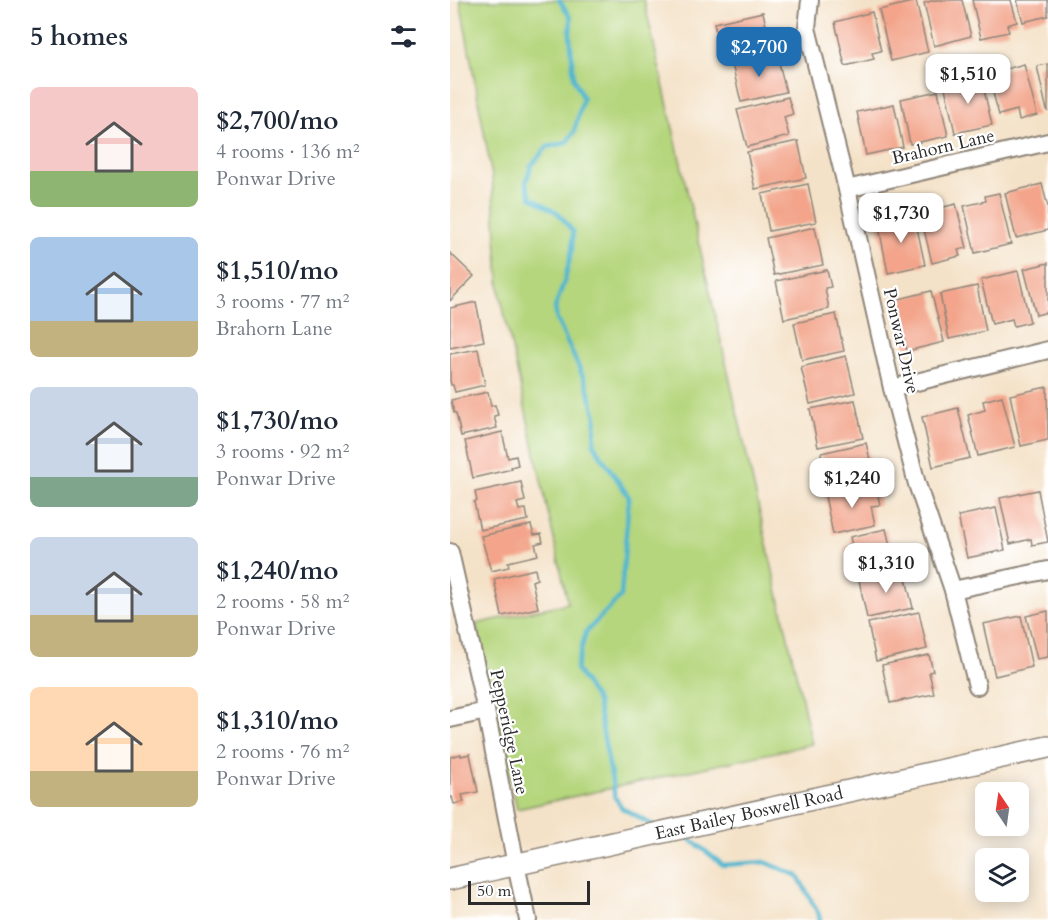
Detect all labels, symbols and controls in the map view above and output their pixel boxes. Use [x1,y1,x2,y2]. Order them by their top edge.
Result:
text: 5 homes [30,19,128,54]
icon: filters [387,20,420,53]
pin: $2,700 [710,27,808,78]
text: $2,700 [730,33,788,60]
pin: $1,510 [919,54,1017,105]
text: $1,510 [939,60,997,87]
text: $2,700/mo [216,103,339,138]
icon: home [78,111,150,183]
street label: Brahorn Lane [889,123,997,171]
text: 4 rooms · 136 m² [216,138,360,165]
text: Ponwar Drive [216,165,336,192]
pin: $1,730 [852,193,950,244]
text: $1,730 [872,199,930,226]
text: $1,510/mo [216,253,339,288]
icon: home [78,261,150,333]
street label: Ponwar Drive [877,286,925,396]
text: 3 rooms · 77 m² [216,288,349,315]
text: Brahorn Lane [216,315,333,342]
text: $1,730/mo [216,403,339,438]
icon: home [78,411,150,483]
text: 3 rooms · 92 m² [216,438,349,465]
pin: $1,240 [803,458,901,509]
text: $1,240 [823,464,881,491]
text: Ponwar Drive [216,465,336,492]
pin: $1,310 [837,543,935,594]
text: $1,310 [857,549,915,576]
text: $1,240/mo [216,553,339,588]
icon: home [78,561,150,633]
text: 2 rooms · 58 m² [216,588,349,615]
text: Ponwar Drive [216,615,336,642]
street label: Pepperidge Lane [484,667,534,797]
text: $1,310/mo [216,703,339,738]
icon: home [78,711,150,783]
text: 2 rooms · 76 m² [216,738,349,765]
text: Ponwar Drive [216,765,336,792]
street label: East Bailey Boswell Road [652,780,846,846]
north arrow [975,782,1029,836]
map controls [975,782,1029,902]
button: layers [975,848,1029,902]
scale bar [468,878,590,906]
text: 50 m [477,880,511,902]

